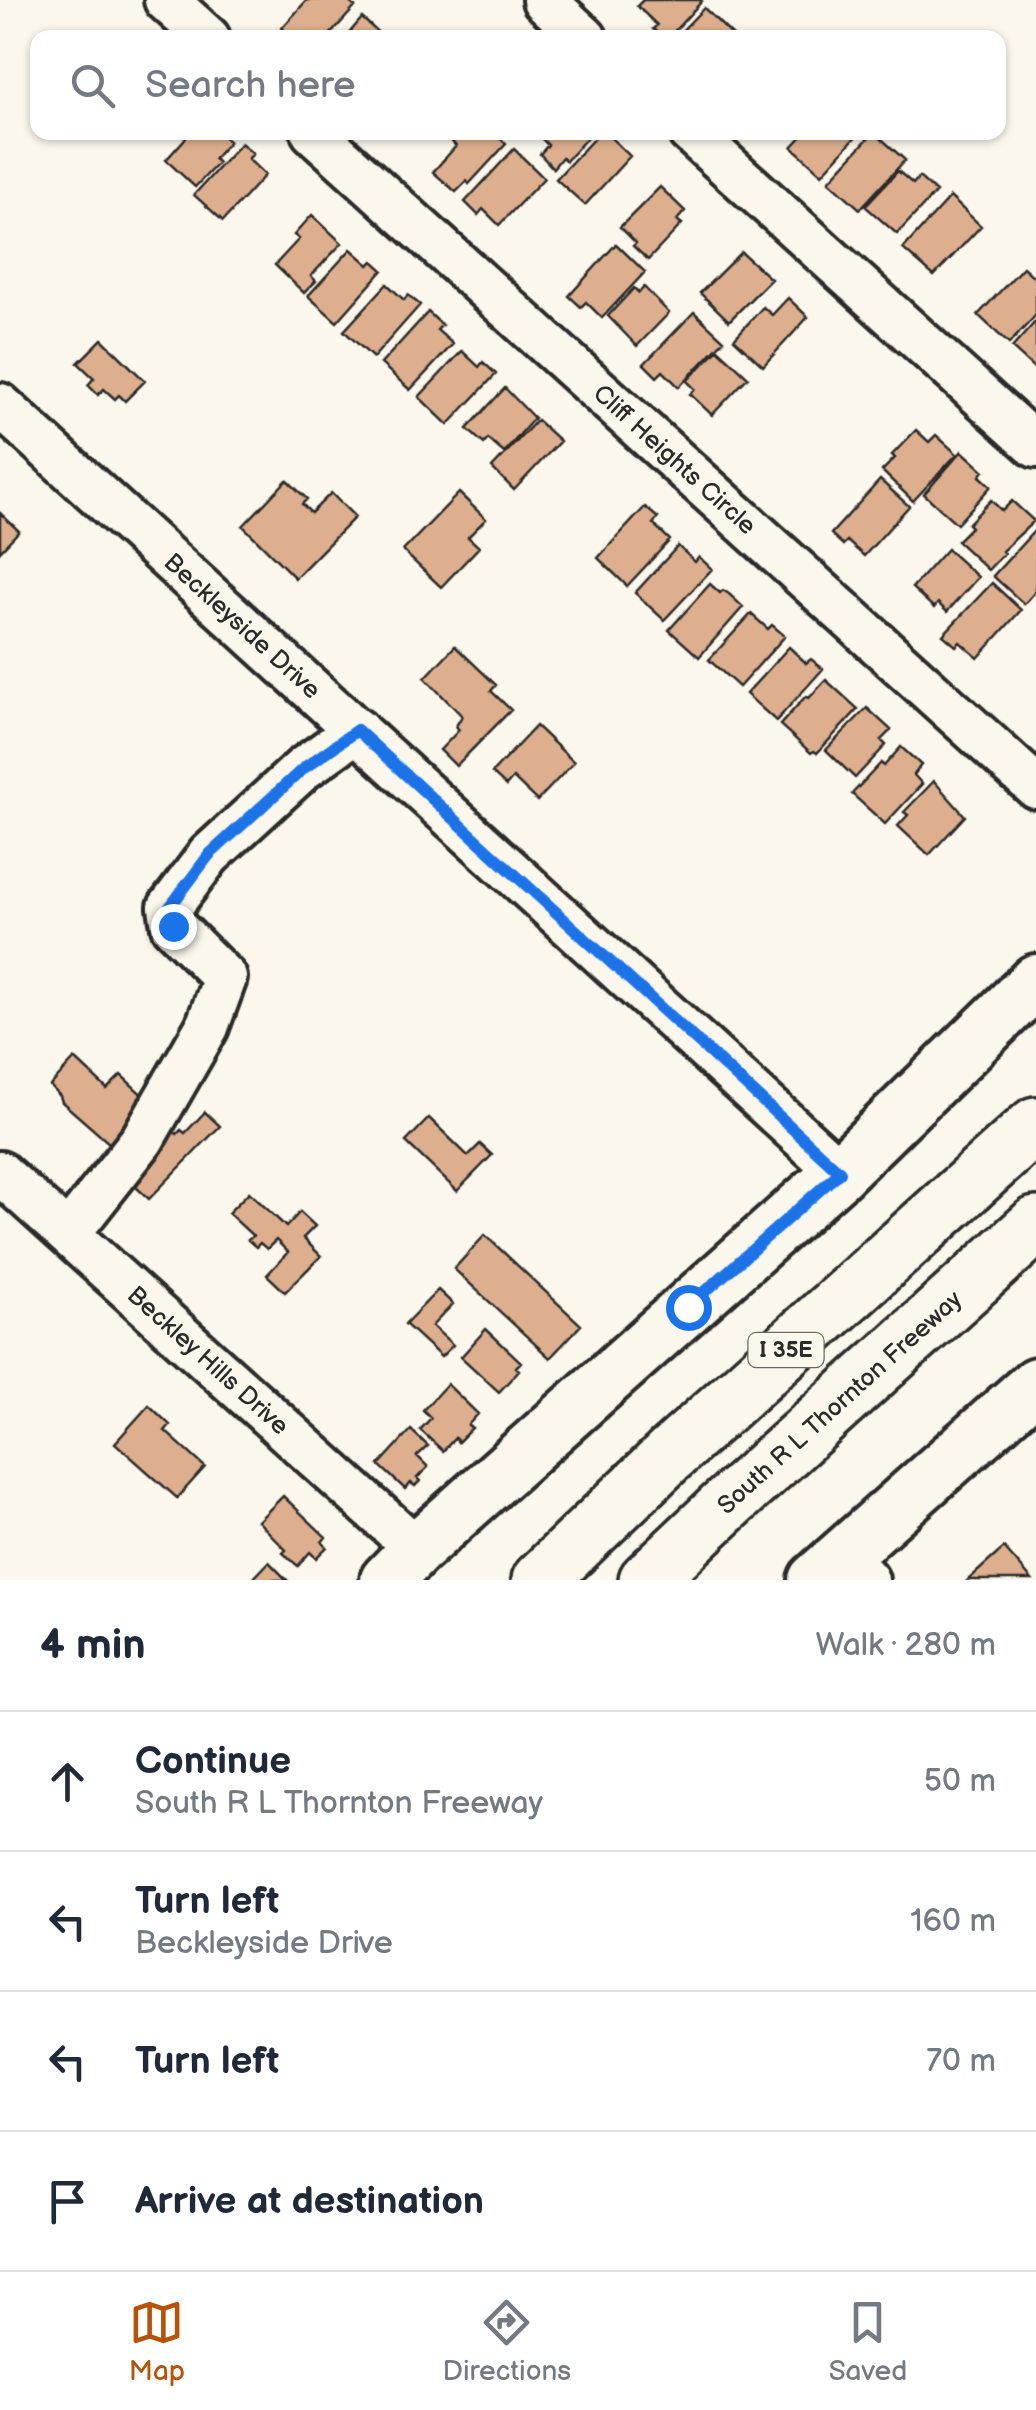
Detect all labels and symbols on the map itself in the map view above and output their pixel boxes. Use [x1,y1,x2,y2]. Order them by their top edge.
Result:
street label: Cliff Heights Circle [587,378,763,541]
street label: Beckleyside Drive [157,547,327,706]
route end [151,904,197,950]
street label: Beckley Hills Drive [121,1280,295,1442]
street label: South R L Thornton Freeway [711,1284,969,1521]
route start [666,1285,712,1331]
road number: I 35E [748,1333,824,1367]

